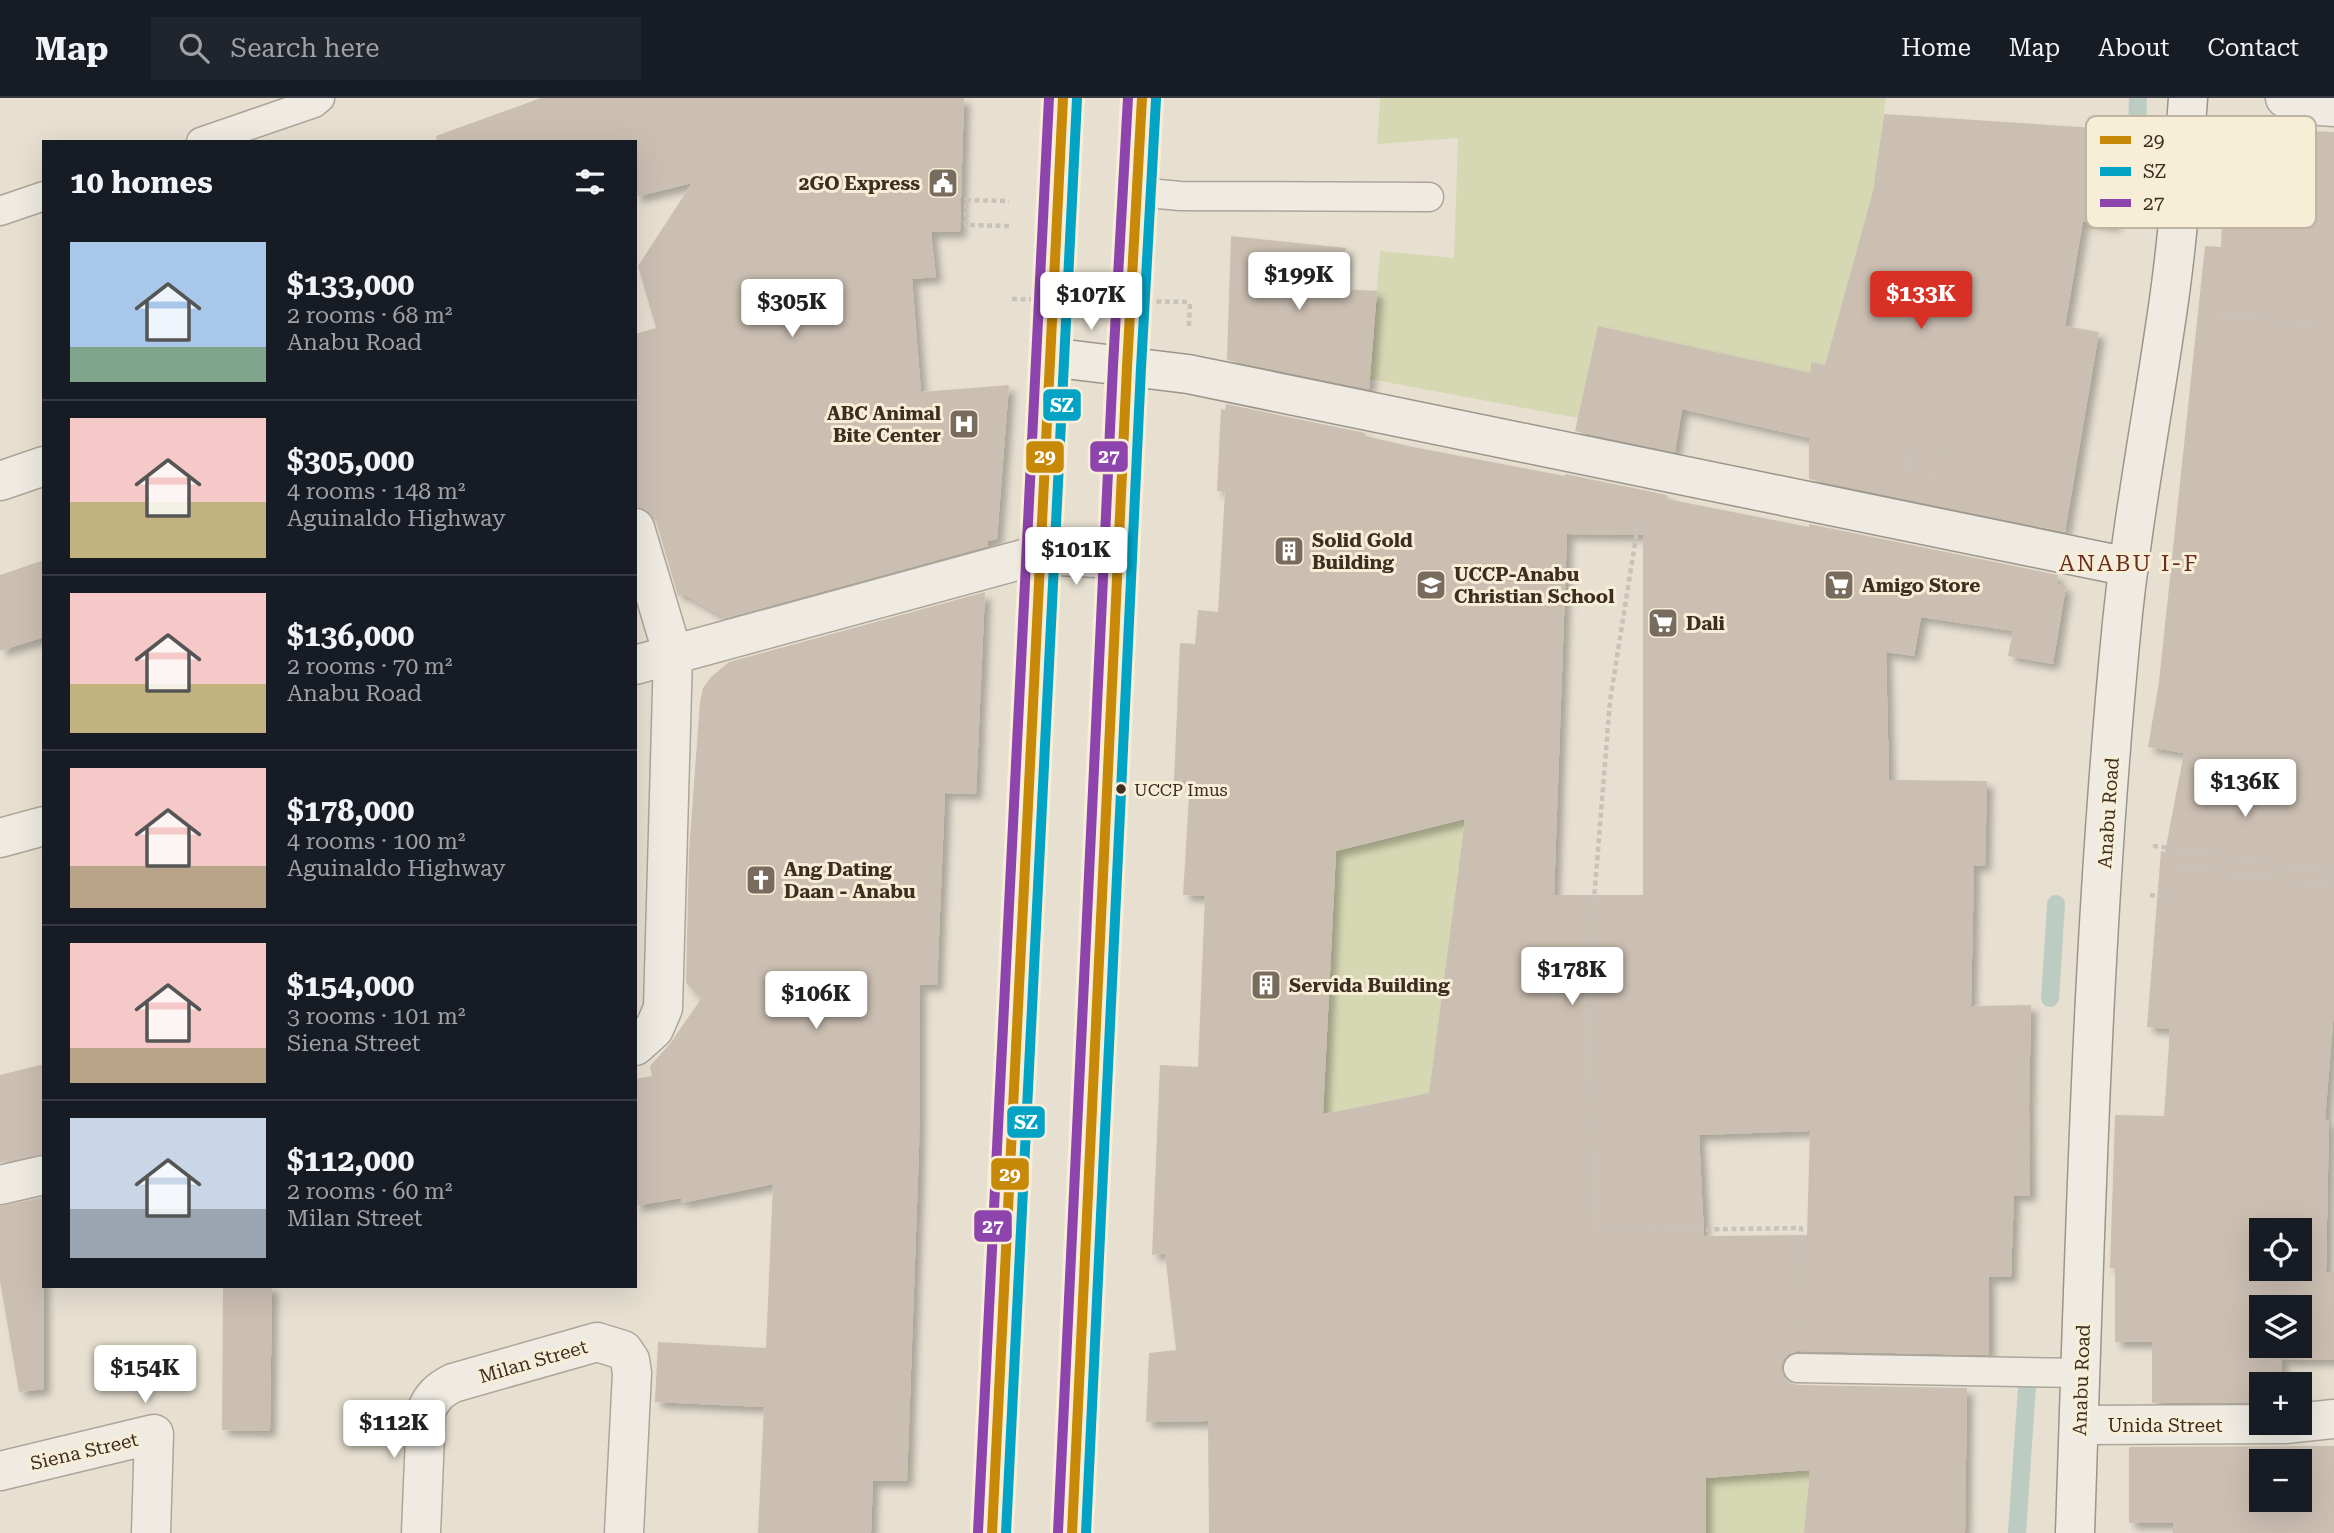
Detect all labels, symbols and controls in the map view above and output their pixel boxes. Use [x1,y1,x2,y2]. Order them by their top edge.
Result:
search box [151,17,641,80]
text: Map [35,29,109,68]
icon: search [175,29,213,67]
text: Search here [231,33,380,63]
text: Home [1901,34,1971,62]
text: Map [2009,34,2060,62]
text: About [2098,34,2169,62]
text: Contact [2207,34,2299,62]
legend [2086,116,2316,228]
text: 29 [2143,129,2164,152]
text: SZ [2143,160,2166,183]
icon: filters [571,163,609,201]
text: 10 homes [70,165,213,200]
public building icon: 2GO Express [926,166,960,200]
place label: 2GO Express [799,172,920,195]
text: 27 [2143,192,2165,215]
pin: $199K [1250,252,1348,312]
text: $199K [1264,261,1334,288]
text: $133,000 [287,267,414,302]
icon: home [126,270,210,354]
pin: $107K [1042,272,1140,332]
pin: $133K [1872,272,1970,331]
pin: $305K [743,280,841,339]
text: $133K [1886,280,1956,307]
text: $107K [1056,281,1126,308]
text: $305K [757,288,827,315]
text: 2 rooms · 68 m² [287,302,453,329]
text: Anabu Road [287,329,422,356]
line badge: SZ [1042,388,1082,422]
text: SZ [1050,394,1074,417]
place label: ABC Animal Bite Center [827,402,941,447]
hospital icon: ABC Animal Bite Center [947,407,981,441]
line badge: 29 [1025,440,1065,474]
line badge: 27 [1089,440,1129,473]
text: $305,000 [287,443,414,478]
text: 29 [1034,445,1056,468]
text: 27 [1098,445,1120,468]
icon: home [126,446,210,530]
text: 4 rooms · 148 m² [287,478,465,505]
text: Aguinaldo Highway [287,505,506,532]
pin: $101K [1027,528,1125,587]
place label: Solid Gold Building [1312,529,1413,574]
building icon: Solid Gold Building [1272,534,1306,568]
text: $101K [1041,536,1111,563]
district label: ANABU I-F [2059,550,2199,577]
place label: UCCP-Anabu Christian School [1454,563,1614,608]
school or university icon: UCCP-Anabu Christian School [1414,568,1448,602]
supermarket icon: Amigo Store [1822,568,1856,602]
place label: Amigo Store [1862,574,1980,597]
supermarket icon: Dali [1646,606,1680,640]
place label: Dali [1686,612,1725,635]
text: $136,000 [287,618,414,653]
icon: home [126,621,210,705]
text: 2 rooms · 70 m² [287,653,453,680]
text: Anabu Road [287,680,422,707]
street label: Anabu Road [2093,757,2124,869]
pin: $136K [2196,760,2294,819]
text: $136K [2210,768,2280,795]
place label: UCCP Imus [1134,780,1228,800]
marker: UCCP Imus [1114,782,1128,796]
text: $178,000 [287,793,414,828]
icon: home [126,796,210,880]
text: 4 rooms · 100 m² [287,828,465,855]
text: Aguinaldo Highway [287,855,506,882]
place label: Ang Dating Daan - Anabu [784,858,916,903]
church icon: Ang Dating Daan - Anabu [744,863,778,897]
pin: $178K [1523,948,1621,1007]
text: $178K [1537,956,1607,983]
text: $154,000 [287,968,414,1003]
building icon: Servida Building [1249,968,1283,1002]
icon: home [126,971,210,1055]
pin: $106K [767,972,865,1031]
place label: Servida Building [1289,974,1450,997]
text: $106K [781,980,851,1007]
text: 3 rooms · 101 m² [287,1003,465,1030]
text: Siena Street [287,1030,420,1057]
line badge: SZ [1006,1105,1046,1139]
text: SZ [1014,1111,1038,1134]
text: $112,000 [287,1143,414,1178]
icon: home [126,1146,210,1230]
line badge: 29 [990,1157,1030,1191]
text: 29 [999,1163,1021,1186]
text: 2 rooms · 60 m² [287,1178,453,1205]
text: Milan Street [287,1205,422,1232]
line badge: 27 [973,1209,1013,1243]
text: 27 [982,1215,1004,1238]
map controls [2249,1218,2312,1512]
button: locate [2249,1218,2312,1281]
button: layers [2249,1295,2312,1358]
street label: Anabu Road [2068,1324,2095,1436]
street label: Milan Street [476,1335,590,1388]
pin: $154K [96,1346,194,1405]
text: $154K [110,1354,180,1381]
button: + [2249,1372,2312,1435]
pin: $112K [345,1400,443,1460]
text: $112K [359,1409,429,1436]
street label: Unida Street [2108,1414,2222,1437]
street label: Siena Street [28,1428,140,1475]
button: − [2249,1449,2312,1512]

